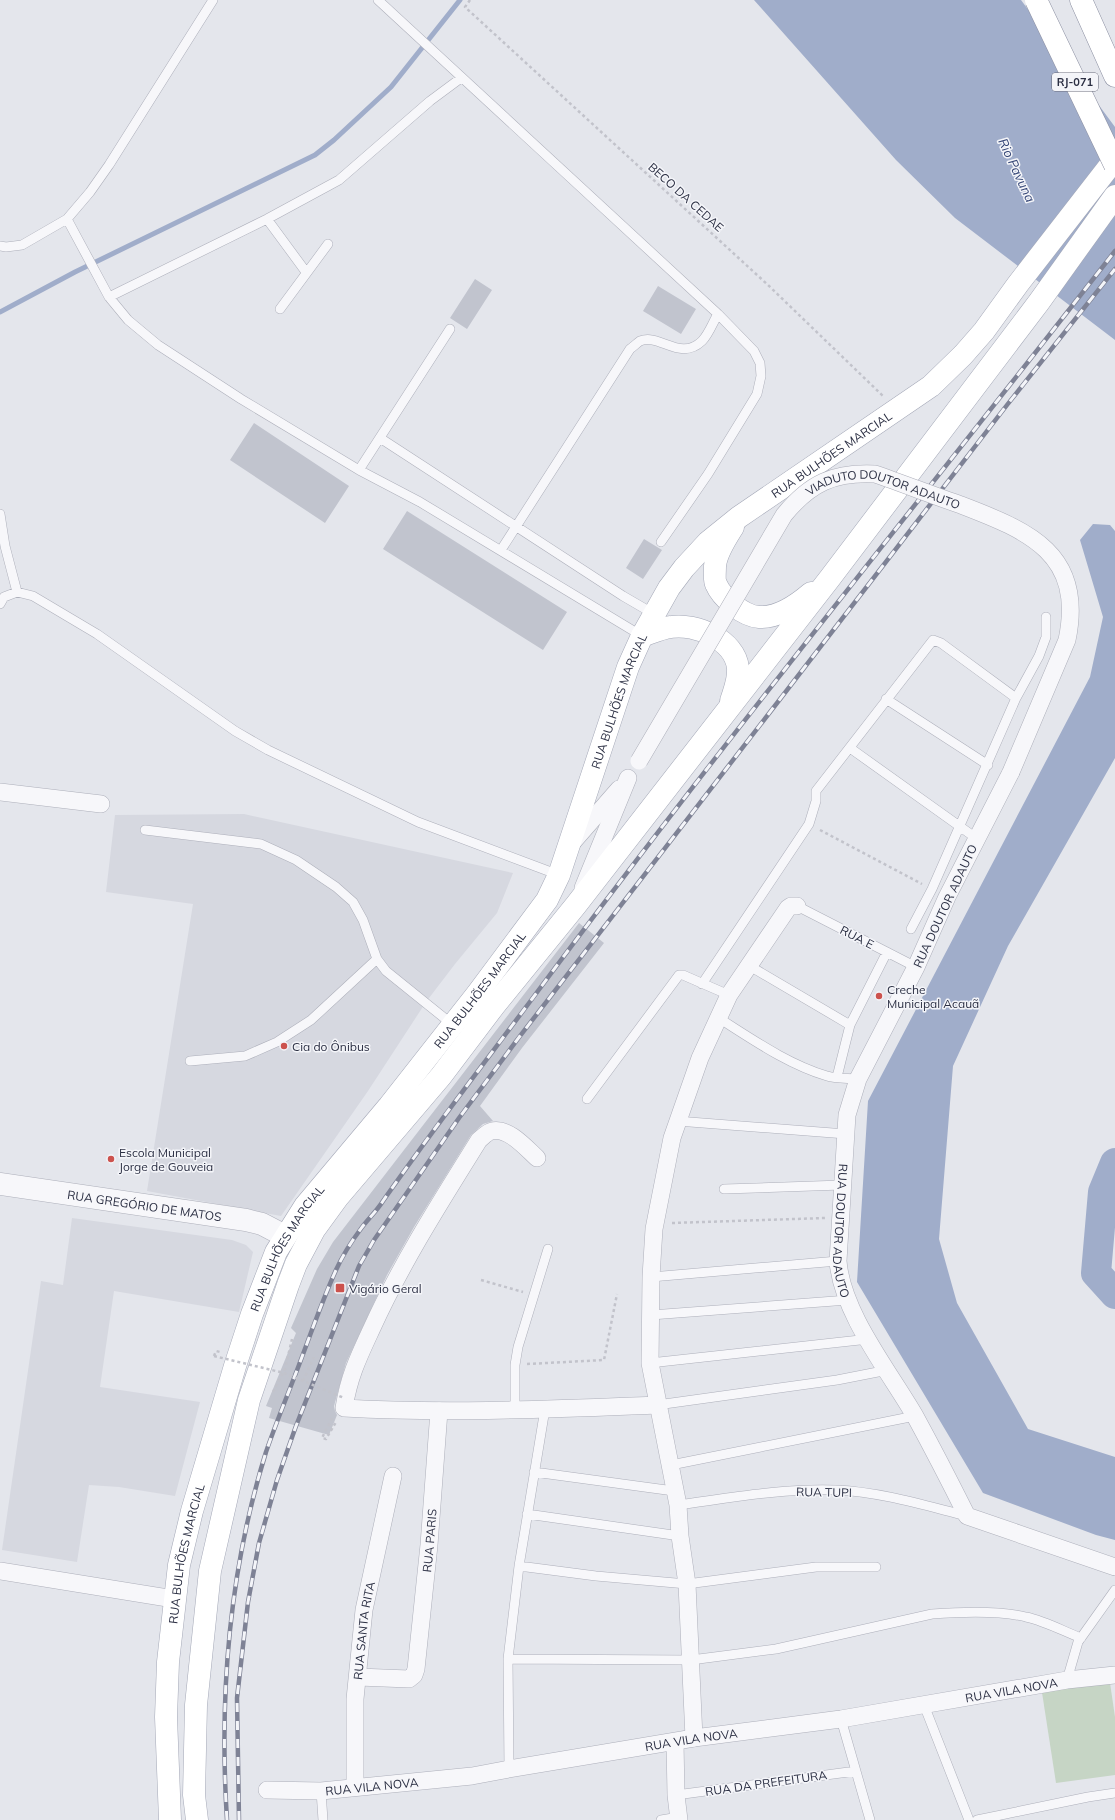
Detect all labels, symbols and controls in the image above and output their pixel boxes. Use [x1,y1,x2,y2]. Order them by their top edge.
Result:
road number: RJ-071 [1052,73,1098,91]
water label: Rio Pavuna [995,136,1039,205]
street label: BECO DA CEDAE [645,159,727,235]
street label: RUA BULHÕES MARCIAL [768,408,895,501]
street label: VIADUTO DOUTOR ADAUTO [802,466,962,512]
street label: RUA BULHÕES MARCIAL [587,631,650,770]
street label: RUA DOUTOR ADAUTO [910,842,980,970]
street label: RUA E [838,922,876,952]
street label: RUA BULHÕES MARCIAL [430,928,529,1051]
place label: Creche Municipal Acauã [887,982,979,1011]
marker: Creche Municipal Acauã [874,991,884,1001]
place label: Cia do Ônibus [292,1039,370,1054]
marker: Cia do Ônibus [279,1041,289,1051]
place label: Escola Municipal Jorge de Gouveia [119,1145,213,1174]
marker: Escola Municipal Jorge de Gouveia [106,1154,116,1164]
street label: RUA DOUTOR ADAUTO [830,1163,854,1300]
street label: RUA BULHÕES MARCIAL [246,1182,327,1313]
street label: RUA GREGÓRIO DE MATOS [66,1186,223,1224]
place label: Vigário Geral [349,1281,422,1296]
marker: Vigário Geral [334,1282,346,1294]
street label: RUA BULHÕES MARCIAL [165,1482,207,1624]
street label: RUA TUPI [796,1484,852,1500]
street label: RUA PARIS [419,1508,439,1573]
street label: RUA SANTA RITA [349,1580,378,1680]
street label: RUA VILA NOVA [964,1674,1059,1705]
street label: RUA VILA NOVA [644,1725,738,1754]
street label: RUA DA PREFEITURA [704,1767,828,1799]
street label: RUA VILA NOVA [325,1774,419,1798]

